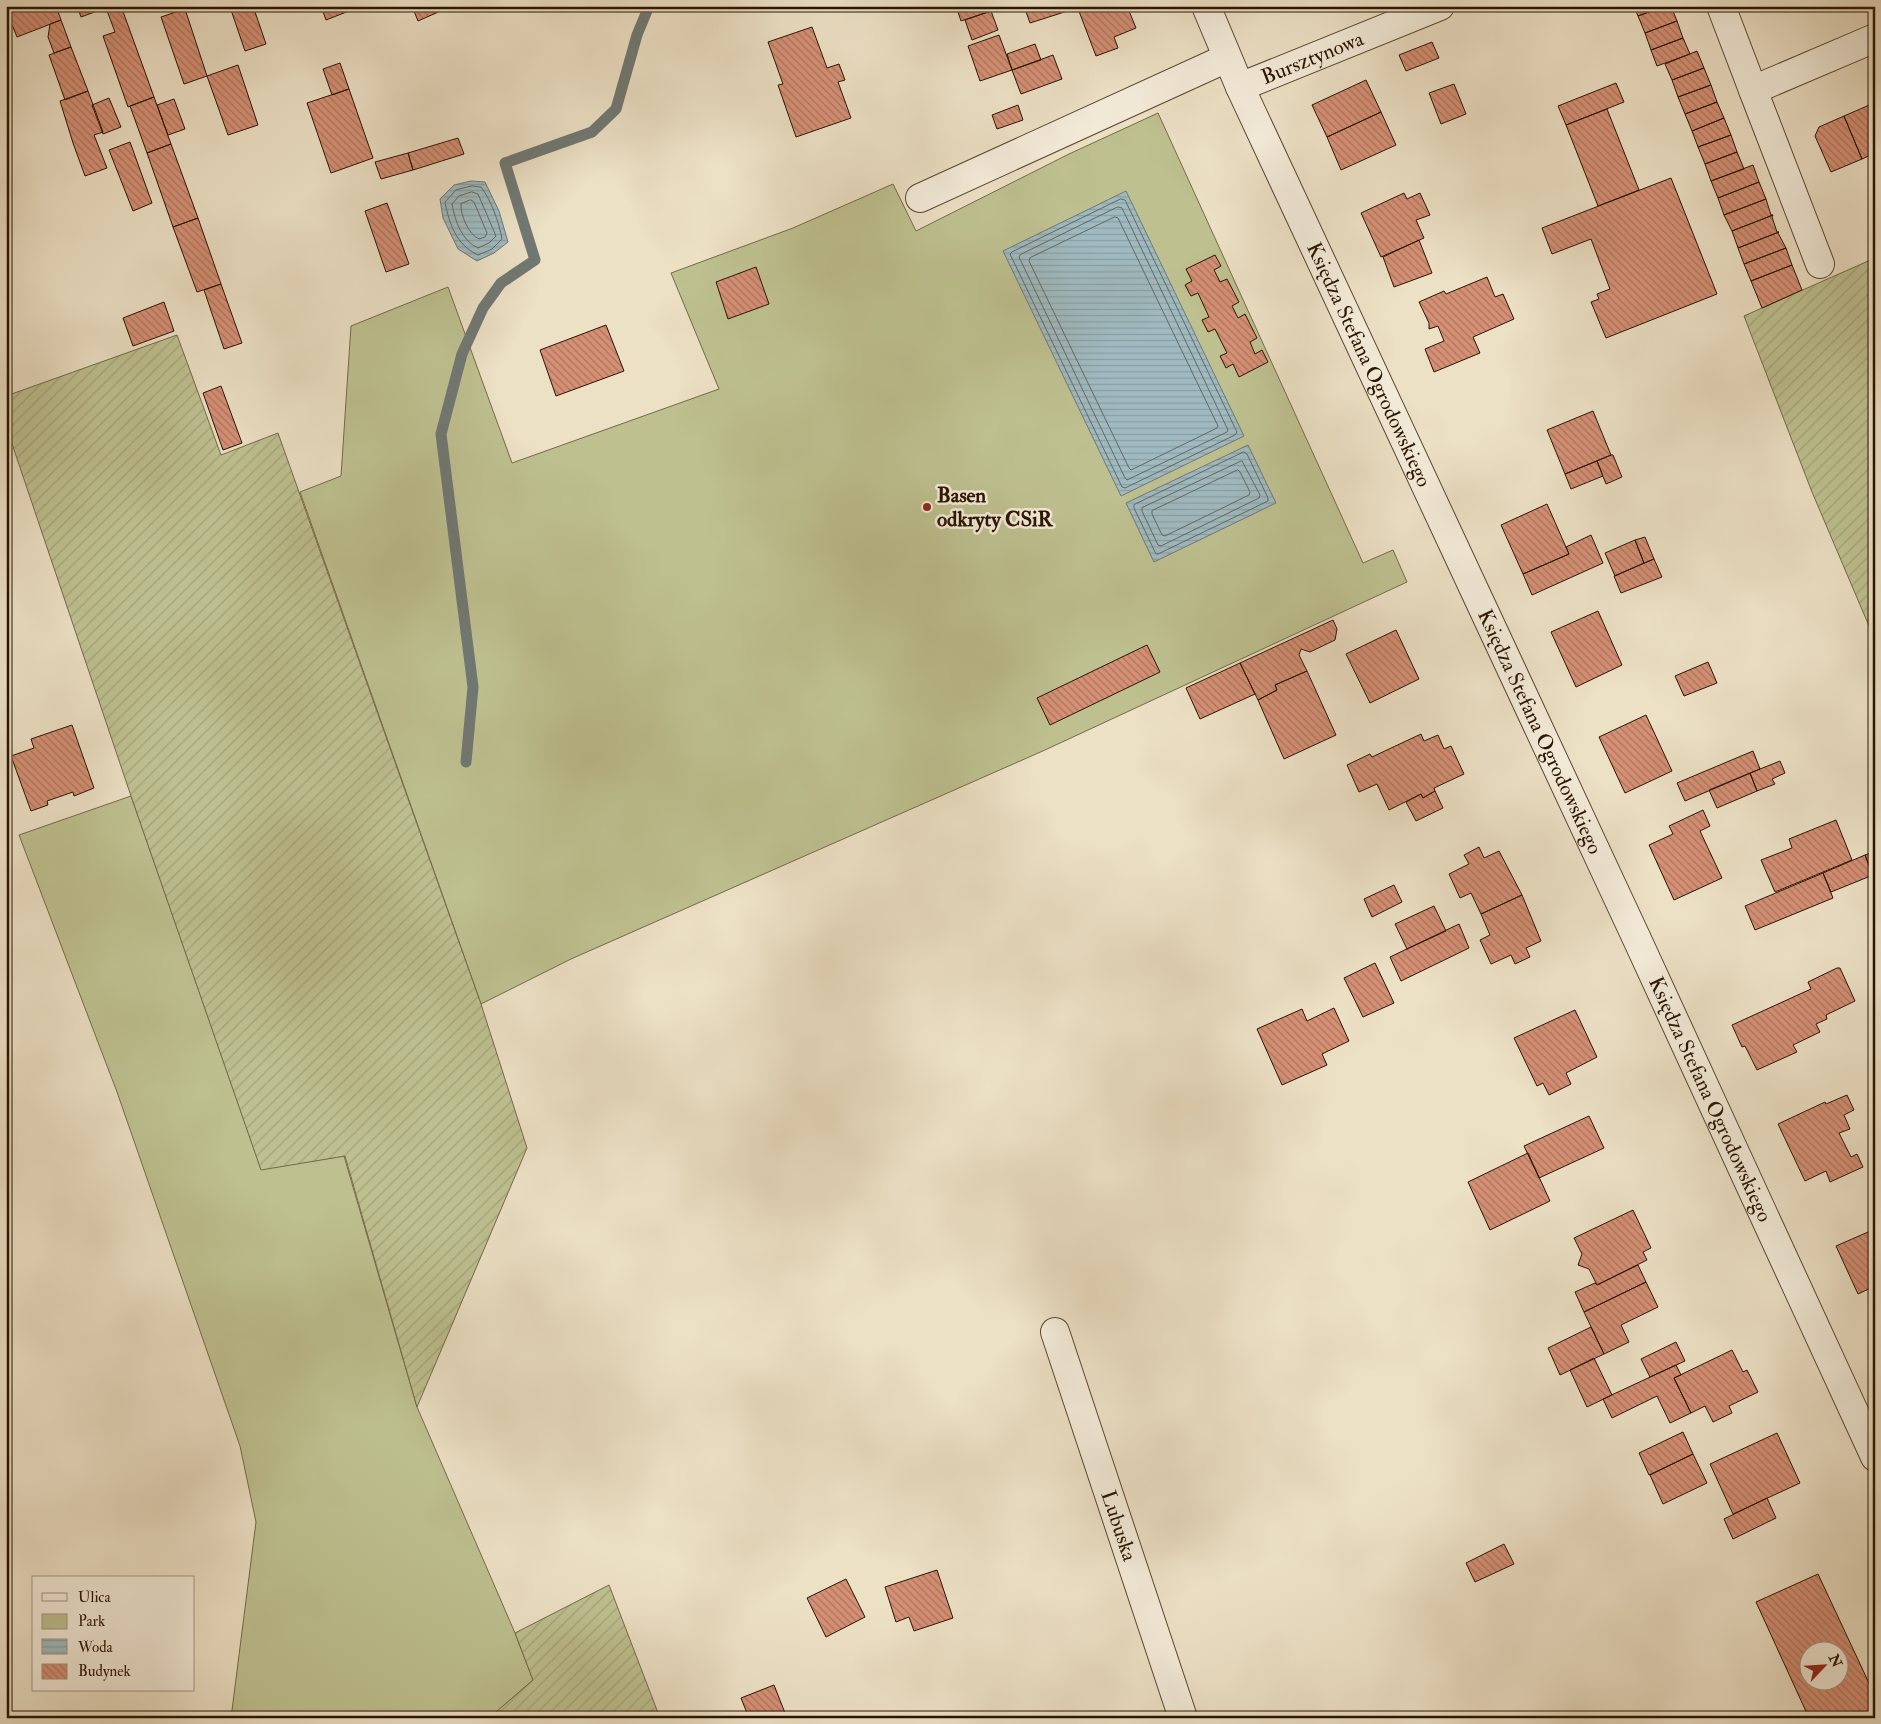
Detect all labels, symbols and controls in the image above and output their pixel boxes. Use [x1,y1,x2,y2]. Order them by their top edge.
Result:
street label: Bursztynowa [1257,25,1368,91]
street label: Księdza Stefana Ogrodowskiego [1301,238,1438,491]
place label: Basen odkryty CSiR [937,482,1054,533]
marker: Basen odkryty CSiR [921,501,933,513]
street label: Księdza Stefana Ogrodowskiego [1472,605,1609,858]
street label: Księdza Stefana Ogrodowskiego [1642,972,1779,1226]
street label: Lubuska [1095,1487,1144,1565]
legend [32,1576,195,1692]
text: Ulica [78,1588,111,1607]
text: Park [78,1612,105,1631]
text: Woda [77,1638,114,1657]
north arrow [1798,1642,1848,1692]
text: N [1825,1651,1846,1670]
text: Budynek [78,1662,131,1681]

